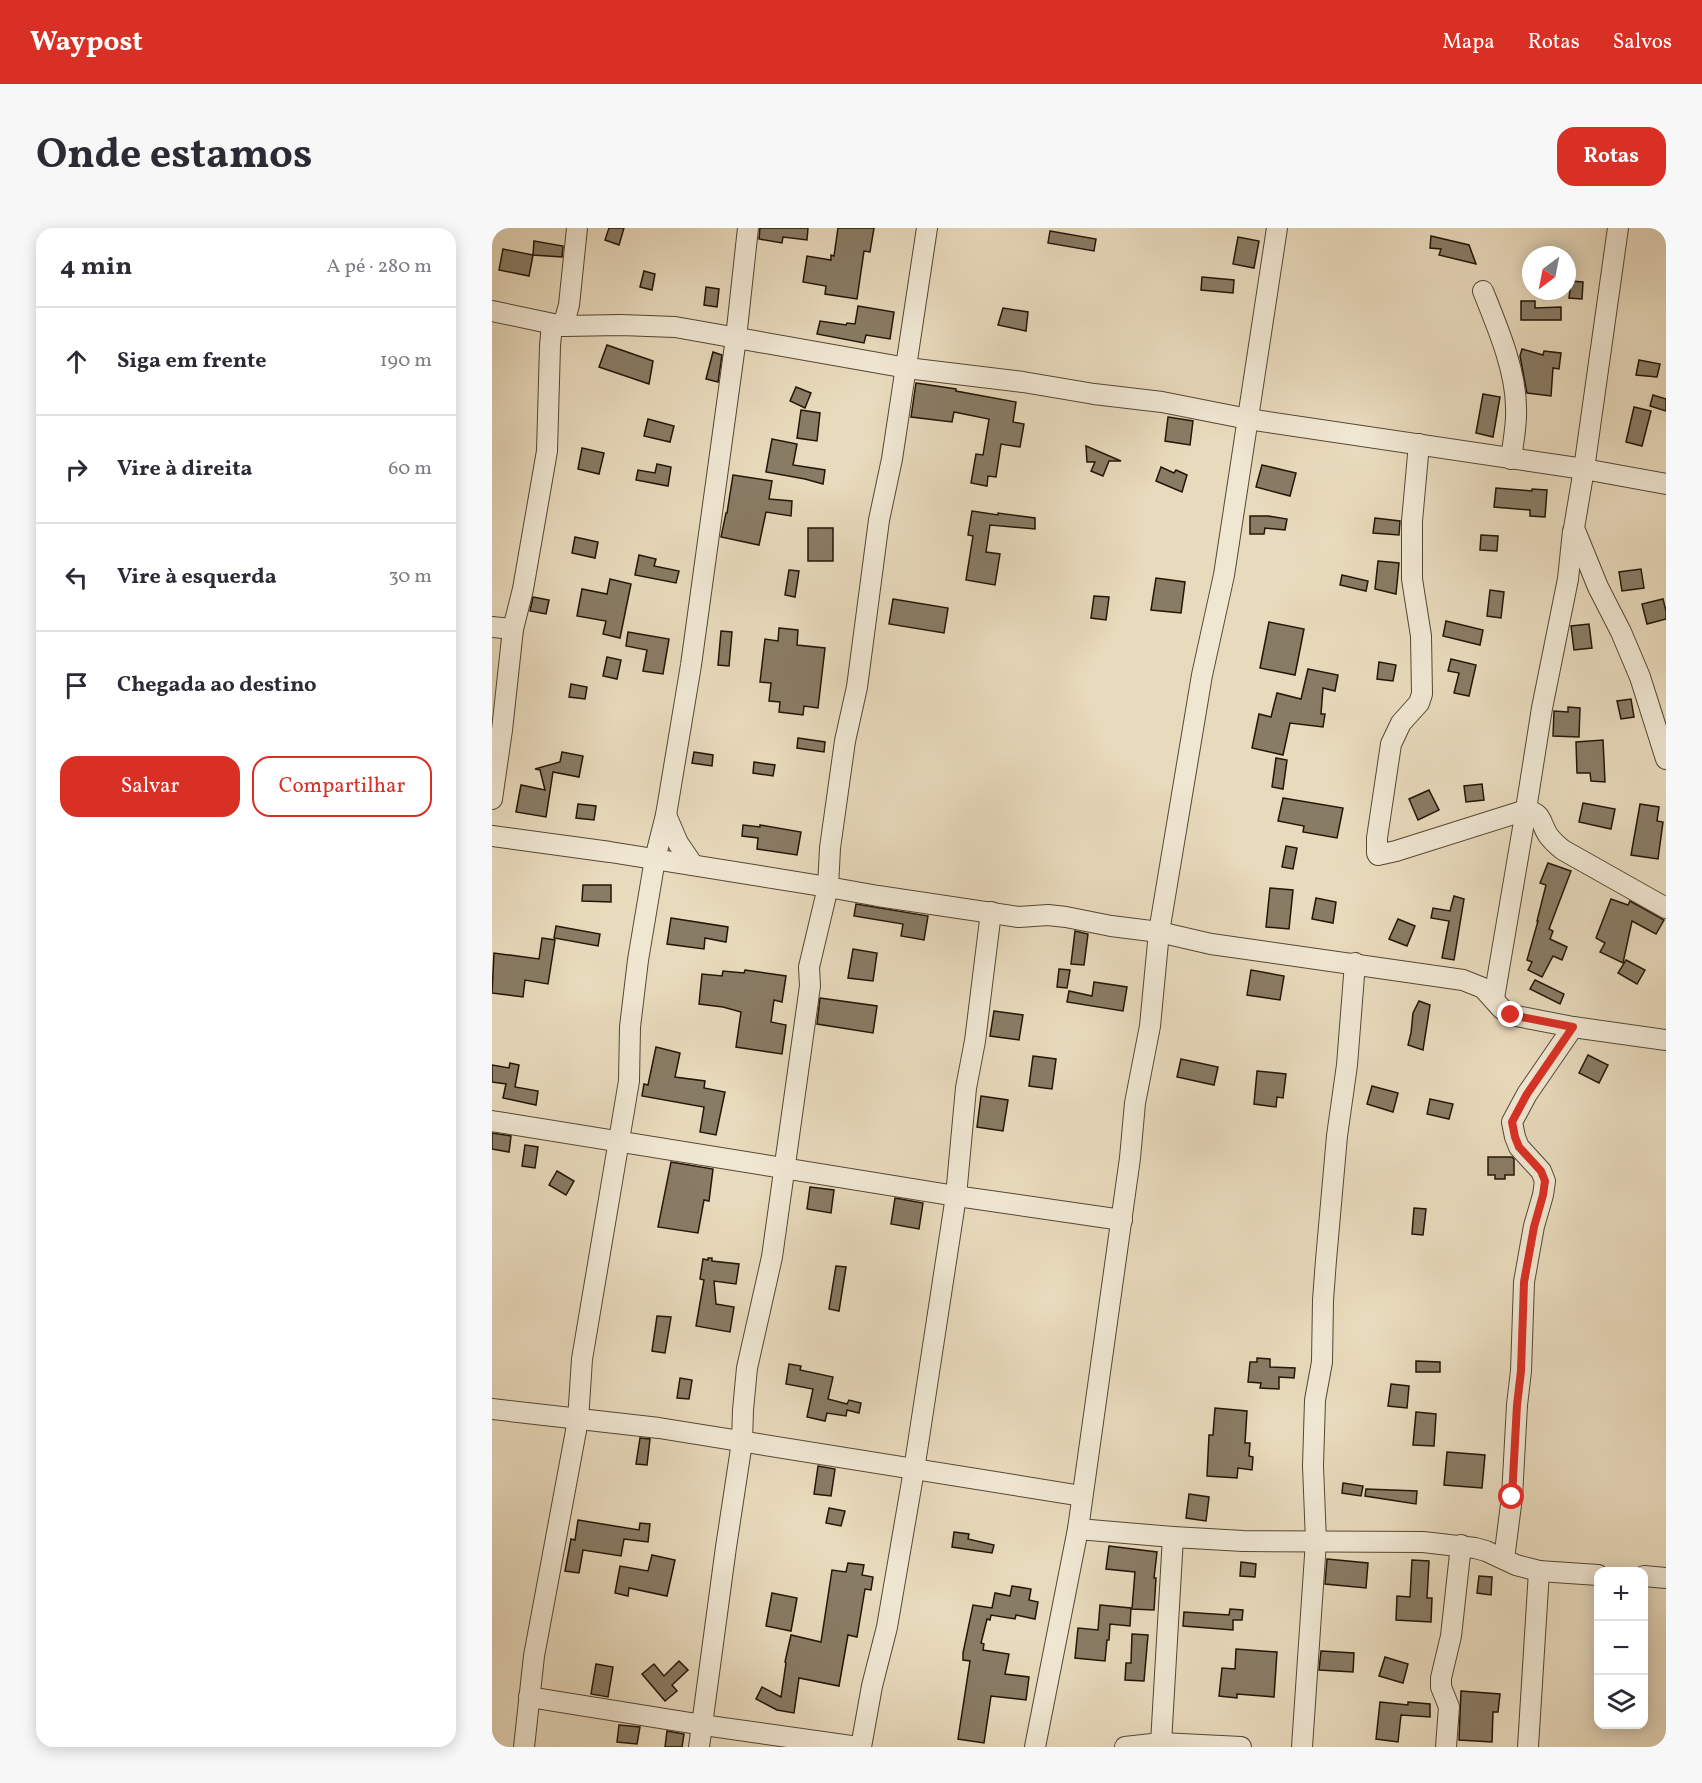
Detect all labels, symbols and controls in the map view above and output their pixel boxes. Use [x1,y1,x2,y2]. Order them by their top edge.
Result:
text: Waypost [30,23,143,62]
text: Mapa [1442,28,1495,57]
text: Rotas [1528,28,1580,57]
text: Salvos [1613,28,1672,57]
text: Onde estamos [36,127,312,186]
button: Rotas [1557,127,1666,186]
north arrow [1522,246,1576,300]
text: 4 min [60,249,132,285]
text: A pé · 280 m [326,253,432,281]
icon: ahead [60,345,93,378]
text: Siga em frente [117,346,267,377]
text: 190 m [380,347,432,375]
icon: right [60,453,93,486]
text: Vire à direita [117,454,253,485]
text: 60 m [388,455,432,483]
icon: left [60,561,93,594]
text: Vire à esquerda [117,562,277,593]
text: 30 m [388,563,432,591]
icon: arrive [60,669,93,702]
text: Chegada ao destino [117,670,317,701]
button: Salvar [60,756,240,817]
button: Compartilhar [252,756,432,817]
route end [1497,1001,1523,1027]
route start [1498,1483,1524,1509]
map controls [1594,1567,1648,1729]
button: + [1594,1567,1648,1621]
button: − [1594,1621,1648,1675]
button: layers [1594,1675,1648,1729]

